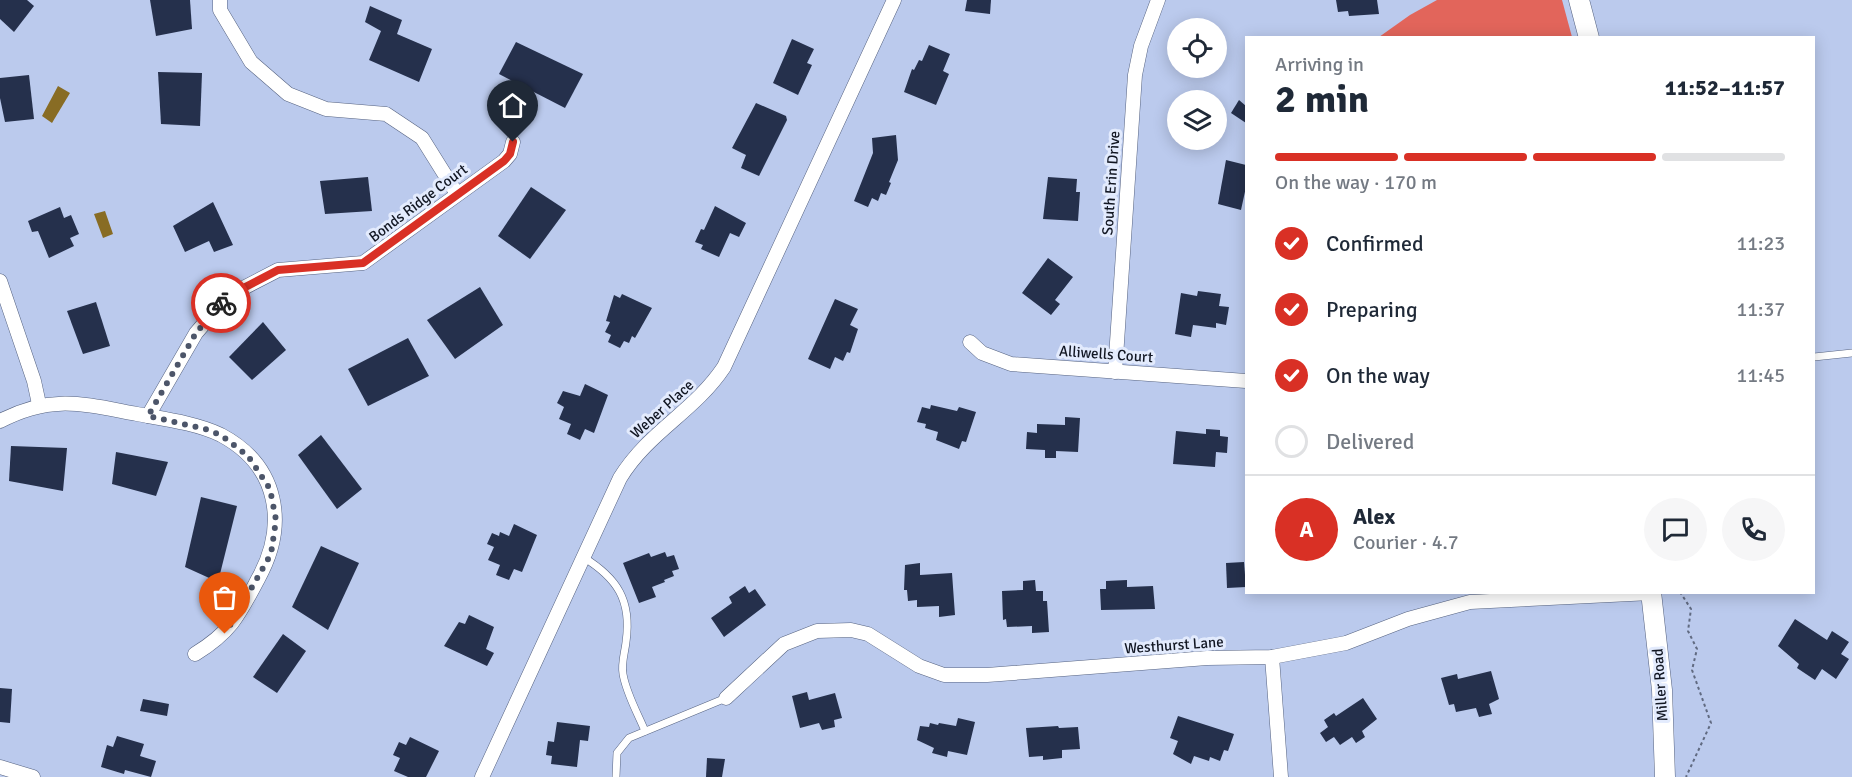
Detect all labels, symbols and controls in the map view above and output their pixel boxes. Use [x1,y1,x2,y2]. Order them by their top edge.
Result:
map controls [1167,18,1227,150]
button: locate [1167,18,1227,78]
text: Arriving in [1275,52,1364,77]
text: 11:52–11:57 [1665,74,1785,101]
text: 2 min [1275,75,1369,123]
pin [487,80,538,142]
icon: home [496,89,529,122]
button: layers [1167,90,1227,150]
street label: South Erin Drive [1098,130,1124,236]
street label: Bonds Ridge Court [365,160,471,246]
text: On the way · 170 m [1275,170,1437,195]
icon: check [1275,227,1308,260]
text: Confirmed [1326,230,1424,257]
text: 11:23 [1736,231,1785,256]
courier [191,273,251,333]
icon: bike [205,287,238,320]
icon: check [1275,293,1308,326]
text: Preparing [1326,296,1418,323]
text: 11:37 [1736,297,1785,322]
street label: Alliwells Court [1058,342,1154,366]
icon: check [1275,359,1308,392]
text: On the way [1326,362,1430,389]
text: 11:45 [1736,363,1785,388]
street label: Weber Place [627,376,697,442]
text: Delivered [1326,428,1414,455]
button: chat [1644,498,1707,561]
button: phone [1722,498,1785,561]
text: Alex [1353,503,1395,530]
text: A [1299,516,1314,543]
text: Courier · 4.7 [1353,530,1459,555]
pin [199,572,250,634]
icon: bag [208,581,241,614]
street label: Westhurst Lane [1124,633,1224,657]
street label: Miller Road [1648,648,1672,722]

